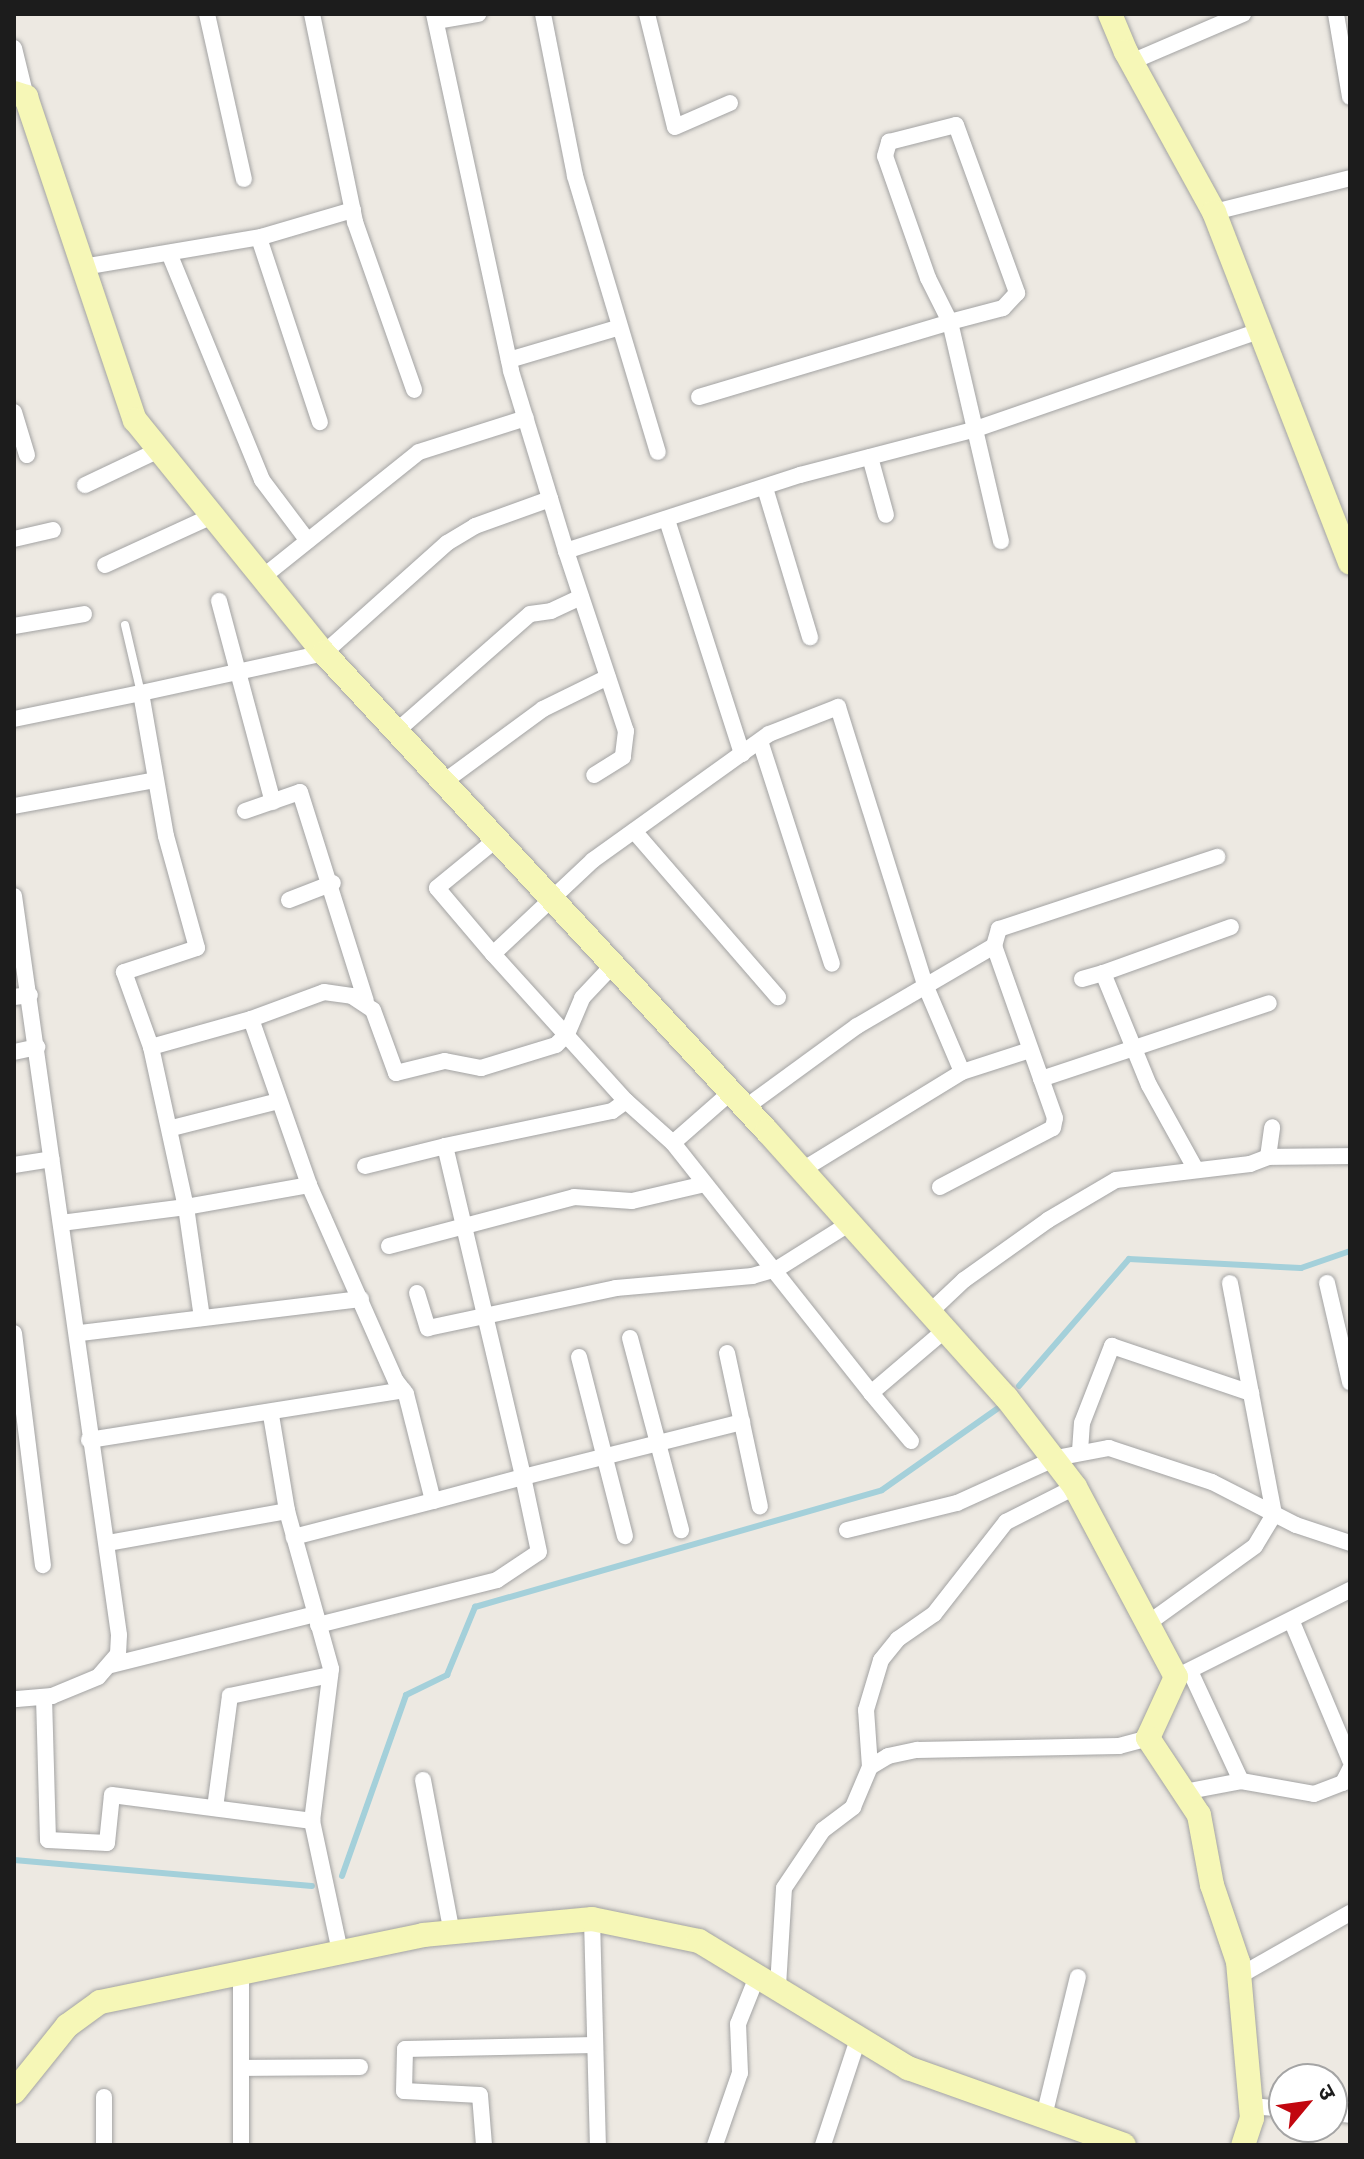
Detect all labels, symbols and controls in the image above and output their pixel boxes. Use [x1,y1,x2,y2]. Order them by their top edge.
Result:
north arrow [1268,2063,1348,2143]
text: उ [1314,2080,1342,2104]

